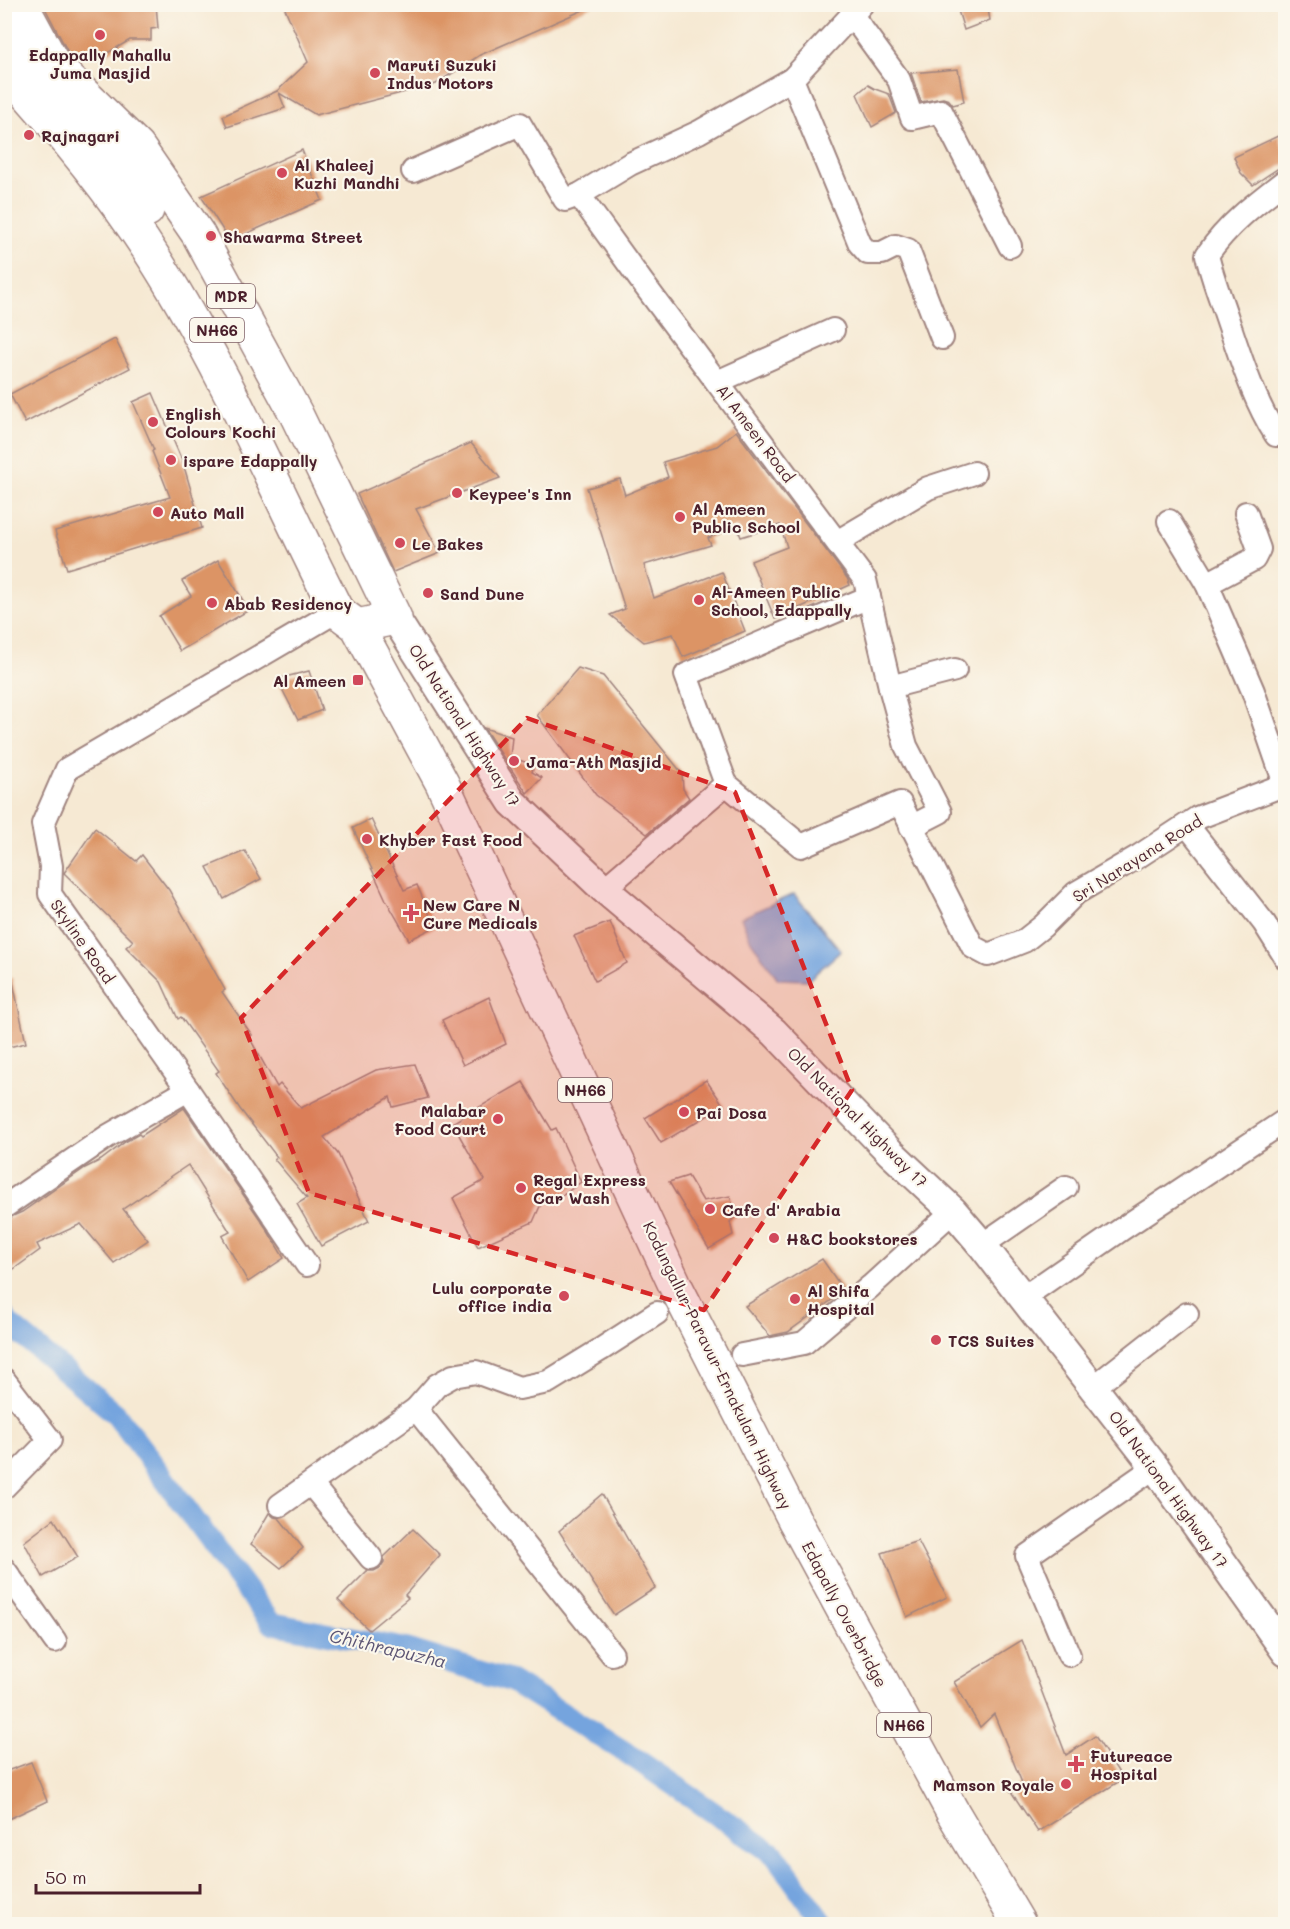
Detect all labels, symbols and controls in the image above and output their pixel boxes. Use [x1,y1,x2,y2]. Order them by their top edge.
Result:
marker: Edappally Mahallu Juma Masjid [93,28,107,42]
place label: Edappally Mahallu Juma Masjid [29,44,171,83]
place label: Maruti Suzuki Indus Motors [387,54,497,93]
marker: Maruti Suzuki Indus Motors [368,66,382,80]
place label: Rajnagari [41,125,120,146]
marker: Rajnagari [22,128,36,142]
place label: Al Khaleej Kuzhi Mandhi [294,154,400,193]
marker: Al Khaleej Kuzhi Mandhi [275,166,289,180]
place label: Shawarma Street [223,226,363,247]
marker: Shawarma Street [204,229,218,243]
road number: MDR [207,284,255,308]
road number: NH66 [190,318,244,342]
street label: Al Ameen Road [712,380,800,486]
place label: English Colours Kochi [165,403,276,442]
marker: English Colours Kochi [146,415,160,429]
place label: ispare Edappally [183,450,318,471]
marker: ispare Edappally [164,453,178,467]
place label: Keypee's Inn [469,483,572,504]
marker: Keypee's Inn [450,486,464,500]
place label: Al Ameen Public School [692,498,800,537]
place label: Auto Mall [170,502,244,523]
marker: Auto Mall [151,505,165,519]
marker: Al Ameen Public School [673,510,687,524]
place label: Le Bakes [412,533,483,554]
marker: Le Bakes [393,536,407,550]
place label: Al-Ameen Public School, Edappally [711,581,852,620]
place label: Sand Dune [440,583,524,604]
marker: Sand Dune [421,586,435,600]
place label: Abab Residency [224,593,353,614]
marker: Al-Ameen Public School, Edappally [692,593,706,607]
marker: Abab Residency [205,596,219,610]
street label: Old National Highway 17 [405,640,526,810]
place label: Al Ameen [273,670,346,691]
marker: Al Ameen [351,673,365,687]
place label: Jama-Ath Masjid [526,751,661,772]
marker: Jama-Ath Masjid [507,754,521,768]
street label: Sri Narayana Road [1068,810,1206,906]
place label: Khyber Fast Food [379,829,522,850]
marker: Khyber Fast Food [360,832,374,846]
place label: New Care N Cure Medicals [423,894,537,933]
street label: Skyline Road [46,895,120,987]
marker: New Care N Cure Medicals [404,906,418,920]
street label: Old National Highway 17 [784,1043,933,1192]
road number: NH66 [558,1078,612,1102]
place label: Malabar Food Court [394,1100,486,1139]
place label: Pai Dosa [696,1102,767,1123]
marker: Pai Dosa [677,1105,691,1119]
marker: Malabar Food Court [491,1112,505,1126]
place label: Regal Express Car Wash [533,1169,646,1208]
marker: Regal Express Car Wash [514,1181,528,1195]
place label: Cafe d' Arabia [722,1199,841,1220]
marker: Cafe d' Arabia [703,1202,717,1216]
street label: Kodungallur-Paravur-Ernakulam Highway [639,1217,797,1513]
place label: H&C bookstores [786,1228,918,1249]
marker: H&C bookstores [767,1231,781,1245]
place label: Lulu corporate office india [432,1277,552,1316]
place label: Al Shifa Hospital [807,1280,874,1319]
marker: Lulu corporate office india [557,1289,571,1303]
marker: Al Shifa Hospital [788,1292,802,1306]
place label: TCS Suites [948,1330,1034,1351]
marker: TCS Suites [929,1333,943,1347]
street label: Old National Highway 17 [1105,1406,1233,1572]
street label: Edapally Overbridge [798,1537,892,1691]
water label: Chithrapuzha [327,1623,449,1673]
road number: NH66 [877,1713,931,1737]
place label: Futureace Hospital [1090,1745,1173,1784]
marker: Futureace Hospital [1067,1755,1085,1773]
place label: Mamson Royale [933,1774,1054,1795]
marker: Mamson Royale [1059,1777,1073,1791]
scale bar [36,1857,200,1895]
text: 50 m [45,1865,87,1889]

